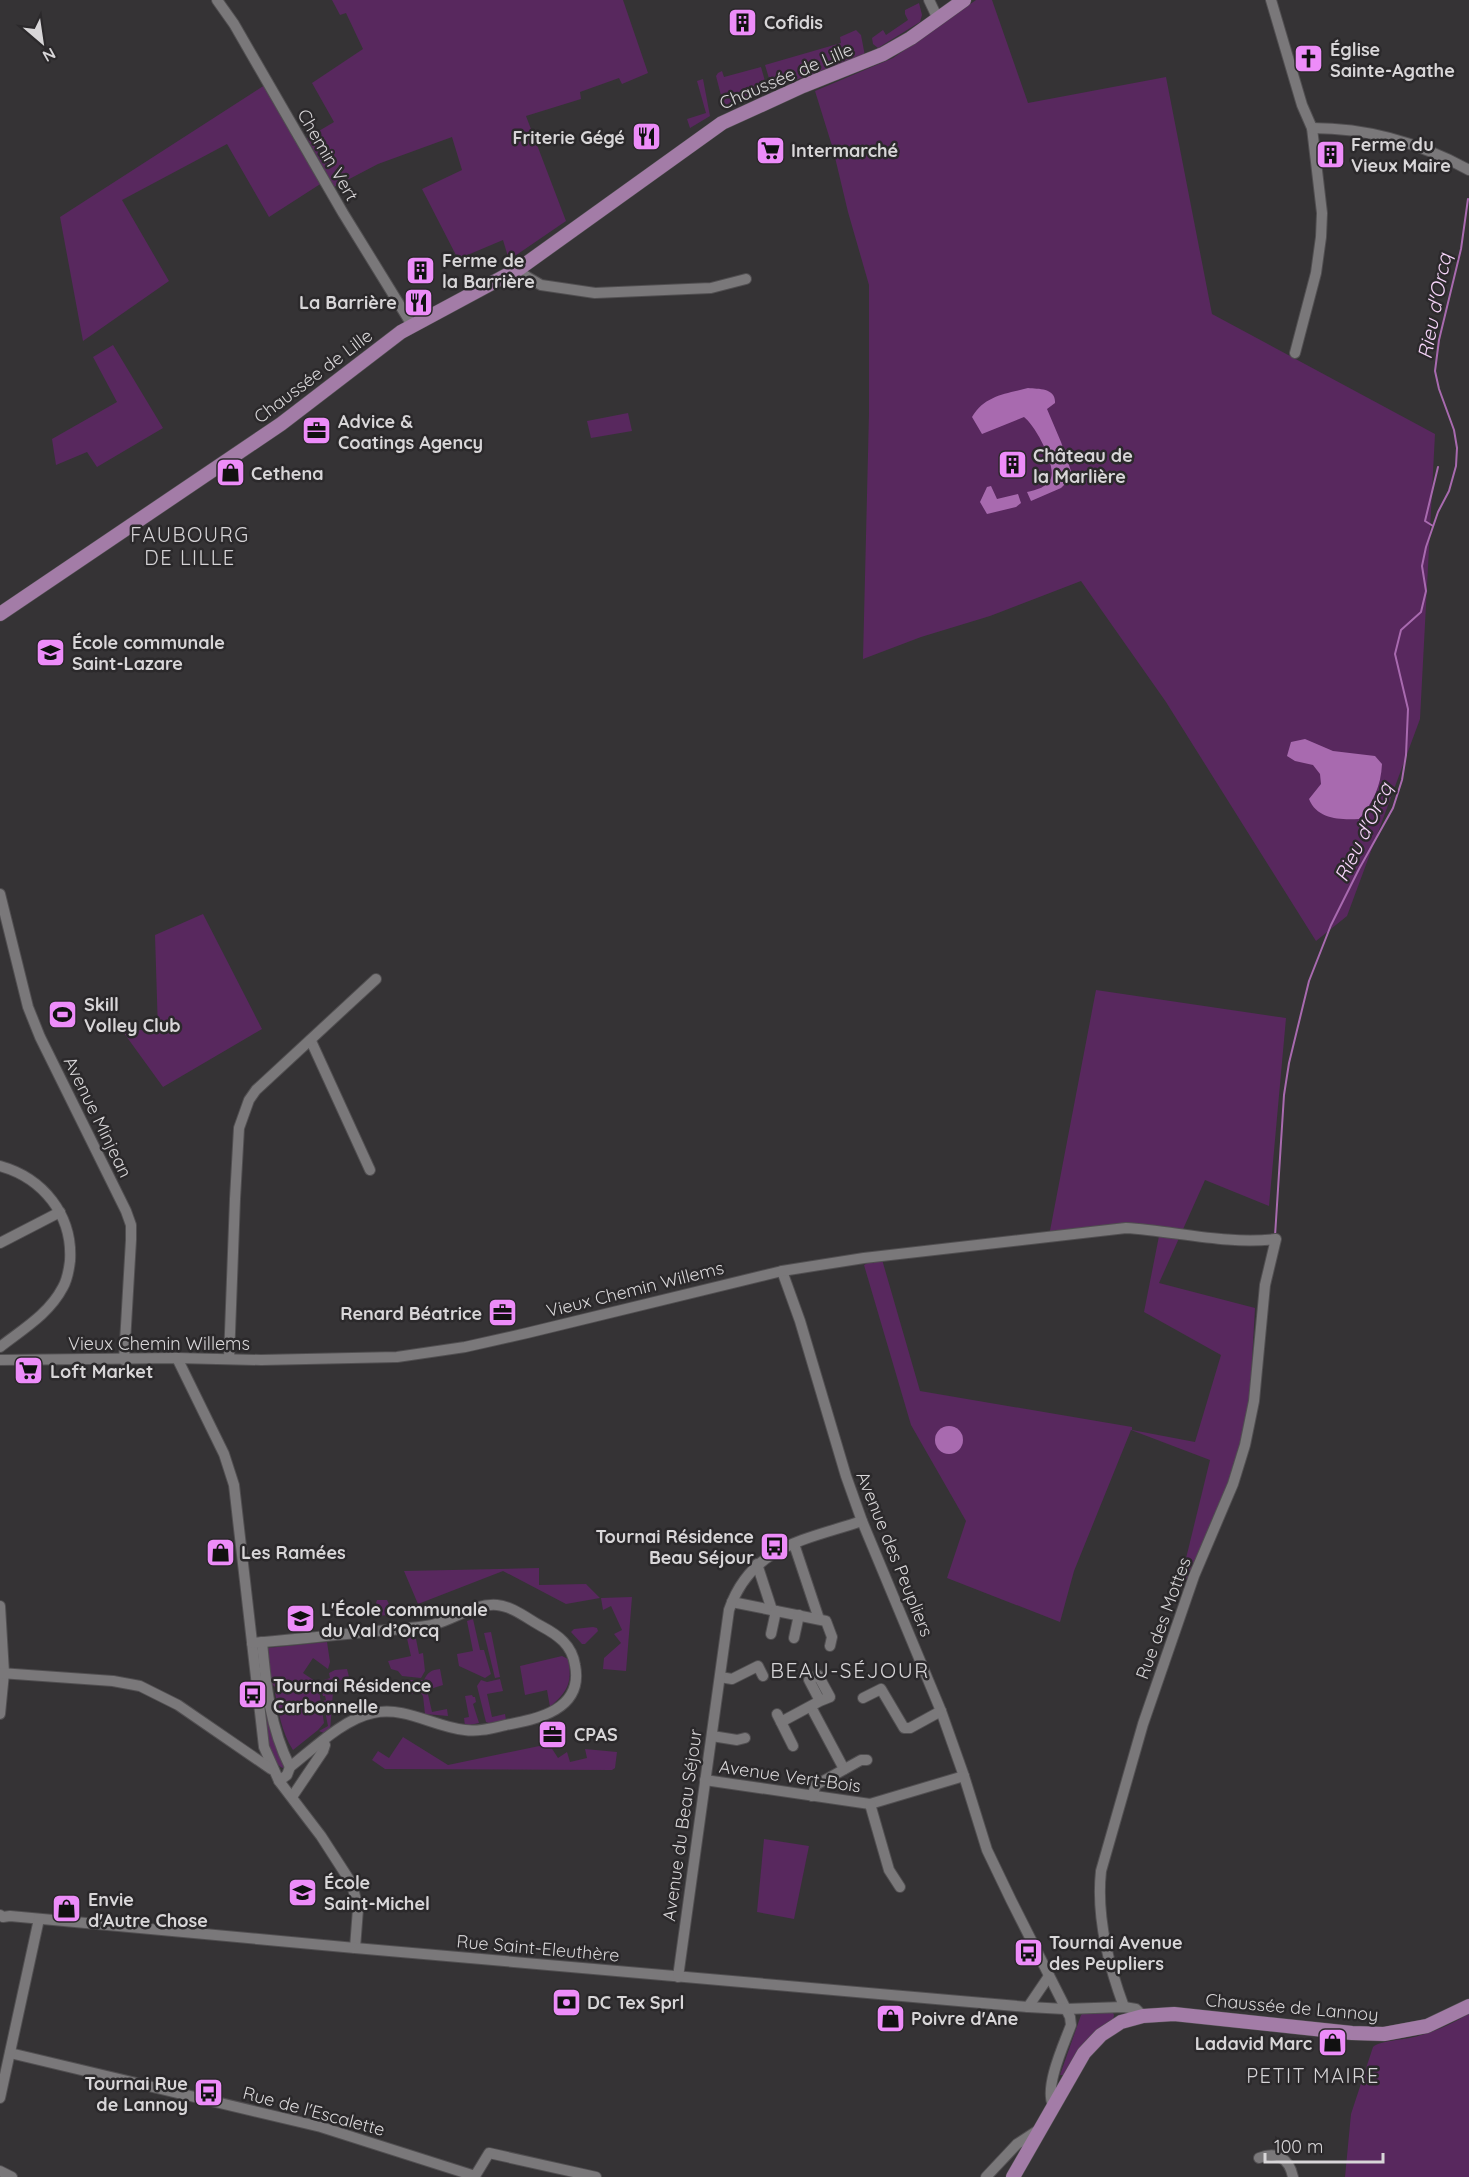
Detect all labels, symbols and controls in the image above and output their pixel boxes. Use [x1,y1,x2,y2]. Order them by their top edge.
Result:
building icon: Cofidis [727,6,759,38]
place label: Cofidis [764,11,823,34]
north arrow [12,12,72,72]
street label: Chaussée de Lille [716,38,856,114]
place label: Église Sainte-Agathe [1330,38,1455,82]
church icon: Église Sainte-Agathe [1293,43,1325,75]
text: N [39,44,59,67]
street label: Chemin Vert [292,105,364,205]
restaurant icon: Friterie Gégé [630,121,662,153]
place label: Friterie Gégé [513,126,625,149]
place label: Ferme du Vieux Maire [1351,133,1451,177]
supermarket icon: Intermarché [754,134,786,166]
building icon: Ferme du Vieux Maire [1314,138,1346,170]
place label: Intermarché [791,139,898,162]
place label: Ferme de la Barrière [442,249,535,293]
water label: Rieu d'Orcq [1412,249,1457,361]
building icon: Ferme de la Barrière [405,254,437,286]
restaurant icon: La Barrière [402,286,434,318]
place label: La Barrière [299,291,397,314]
street label: Chaussée de Lille [249,324,377,428]
place label: Advice & Coatings Agency [338,410,483,454]
office icon: Advice & Coatings Agency [301,415,333,447]
place label: Château de la Marlière [1033,444,1133,488]
building icon: Château de la Marlière [996,449,1028,481]
shop icon: Cethena [214,457,246,489]
place label: Cethena [251,462,323,485]
district label: FAUBOURG DE LILLE [130,522,250,570]
place label: École communale Saint-Lazare [72,631,225,675]
school or university icon: École communale Saint-Lazare [35,636,67,668]
water label: Rieu d'Orcq [1328,777,1398,886]
place label: Skill Volley Club [84,993,181,1037]
sports icon: Skill Volley Club [47,998,79,1030]
street label: Avenue Minjean [59,1053,137,1181]
street label: Vieux Chemin Willems [544,1256,726,1322]
office icon: Renard Béatrice [487,1297,519,1329]
place label: Renard Béatrice [340,1302,482,1325]
street label: Vieux Chemin Willems [68,1332,250,1355]
supermarket icon: Loft Market [13,1355,45,1387]
place label: Loft Market [50,1360,153,1383]
street label: Avenue des Peupliers [851,1468,939,1640]
place label: Tournai Résidence Beau Séjour [596,1525,754,1569]
bus stop icon: Tournai Résidence Beau Séjour [759,1530,791,1562]
shop icon: Les Ramées [204,1536,236,1568]
place label: Les Ramées [241,1541,346,1564]
street label: Rue des Mottes [1130,1554,1196,1682]
place label: L'École communale du Val d’Orcq [321,1598,488,1642]
school or university icon: L'École communale du Val d’Orcq [284,1603,316,1635]
district label: BEAU-SÉJOUR [770,1657,930,1683]
place label: Tournai Résidence Carbonnelle [273,1674,432,1718]
bus stop icon: Tournai Résidence Carbonnelle [236,1679,268,1711]
office icon: CPAS [537,1718,569,1750]
place label: CPAS [574,1723,618,1746]
street label: Avenue du Beau Séjour [657,1727,707,1923]
street label: Avenue Vert-Bois [718,1755,862,1797]
place label: École Saint-Michel [324,1871,430,1915]
school or university icon: École Saint-Michel [287,1876,319,1908]
place label: Envie d'Autre Chose [88,1888,208,1932]
shop icon: Envie d'Autre Chose [51,1893,83,1925]
street label: Rue Saint-Eleuthère [456,1929,620,1967]
place label: Tournai Avenue des Peupliers [1049,1931,1183,1975]
bus stop icon: Tournai Avenue des Peupliers [1012,1936,1044,1968]
bank icon: DC Tex Sprl [550,1986,582,2018]
street label: Chaussée de Lannoy [1205,1988,1379,2026]
place label: DC Tex Sprl [587,1991,684,2014]
shop icon: Poivre d'Ane [874,2002,906,2034]
place label: Poivre d'Ane [911,2007,1018,2030]
shop icon: Ladavid Marc [1317,2027,1349,2059]
place label: Ladavid Marc [1195,2032,1312,2055]
district label: PETIT MAIRE [1246,2063,1380,2088]
place label: Tournai Rue de Lannoy [85,2072,188,2116]
bus stop icon: Tournai Rue de Lannoy [193,2077,225,2109]
street label: Rue de l'Escalette [240,2081,388,2141]
scale bar [1265,2126,1384,2164]
text: 100 m [1274,2135,1323,2158]

